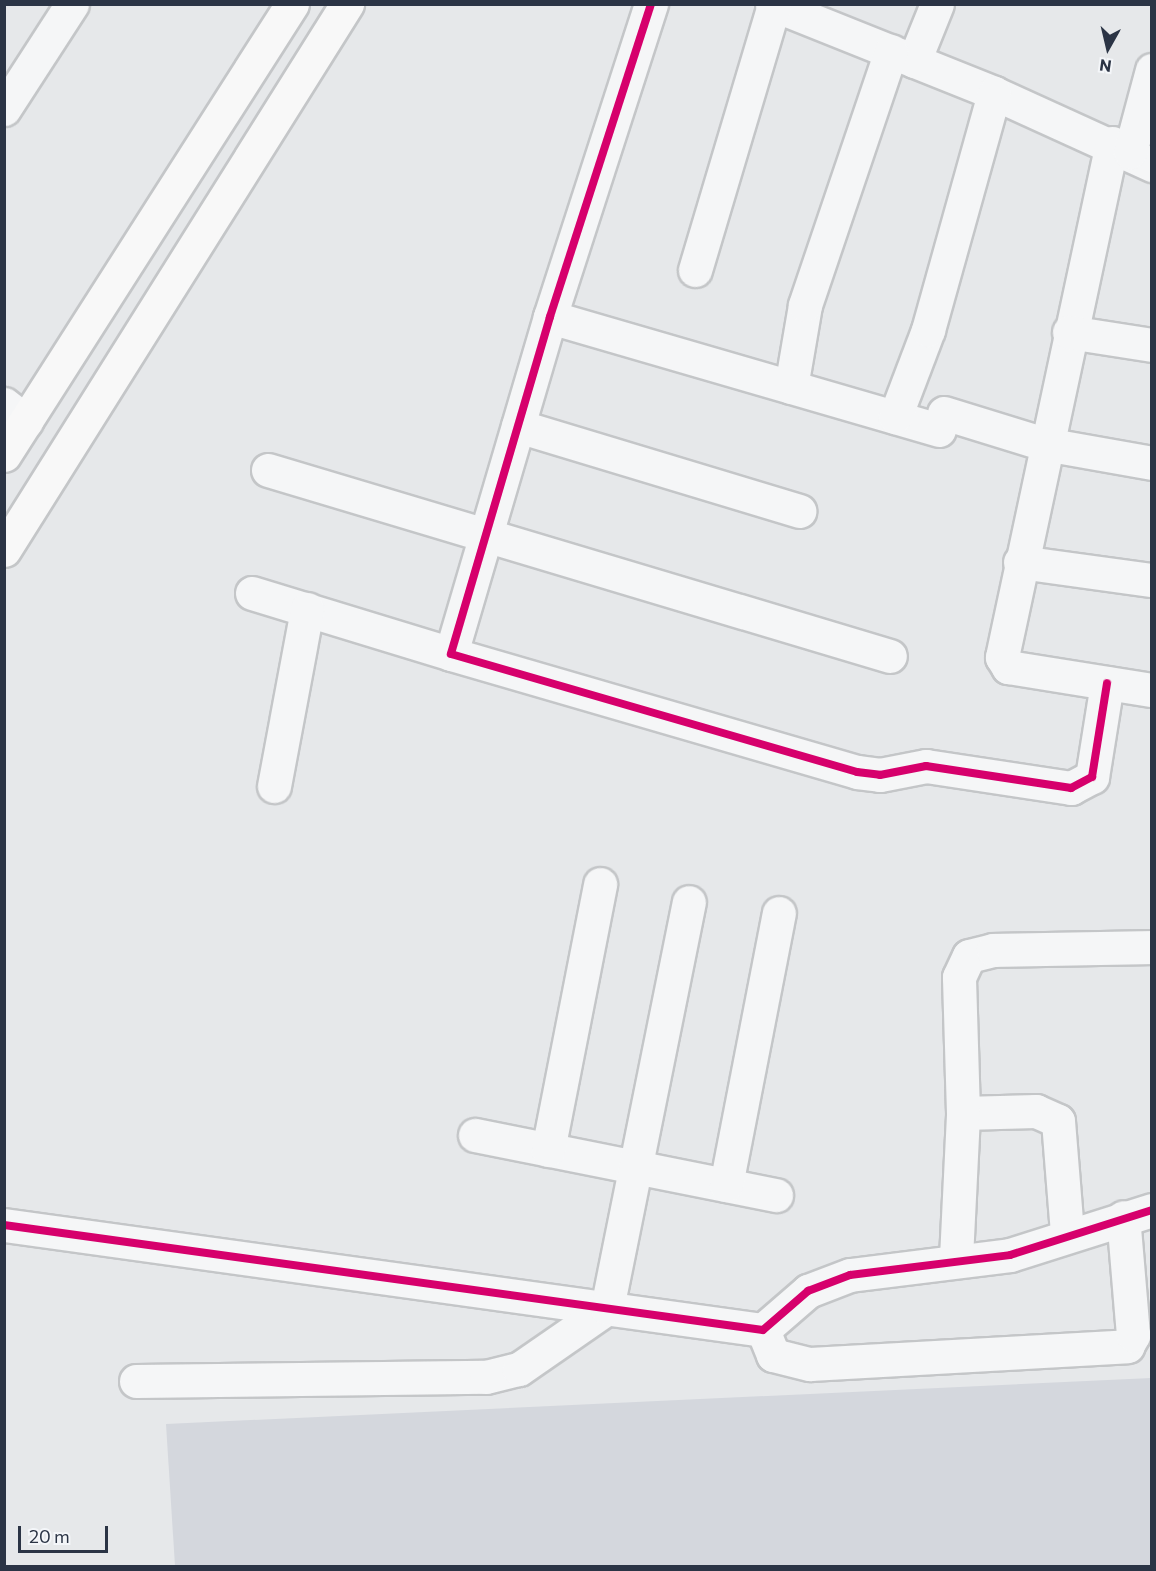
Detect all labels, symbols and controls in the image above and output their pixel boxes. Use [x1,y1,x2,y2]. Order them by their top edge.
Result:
north arrow [1078,18,1138,78]
text: N [1098,56,1113,77]
scale bar [21,1514,111,1552]
text: 20 m [29,1525,70,1547]

